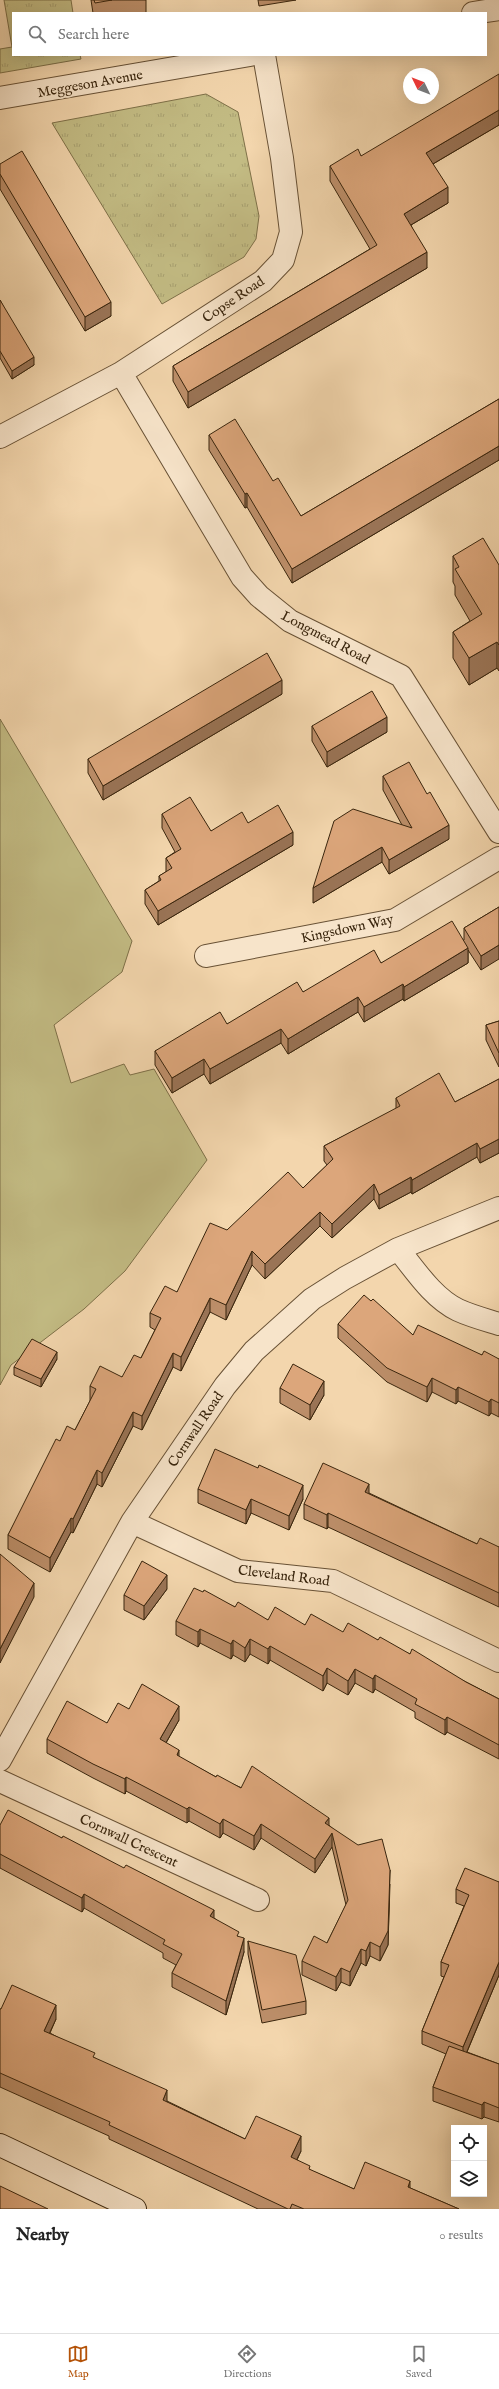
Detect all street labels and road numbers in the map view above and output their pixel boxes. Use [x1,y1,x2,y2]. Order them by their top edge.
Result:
street label: Meggeson Avenue [36,66,145,102]
street label: Copse Road [199,272,269,327]
street label: Longmead Road [278,607,374,669]
street label: Kingsdown Way [300,910,395,948]
street label: Cornwall Road [164,1388,228,1471]
street label: Cleveland Road [237,1561,331,1591]
street label: Cornwall Crescent [76,1810,181,1872]

